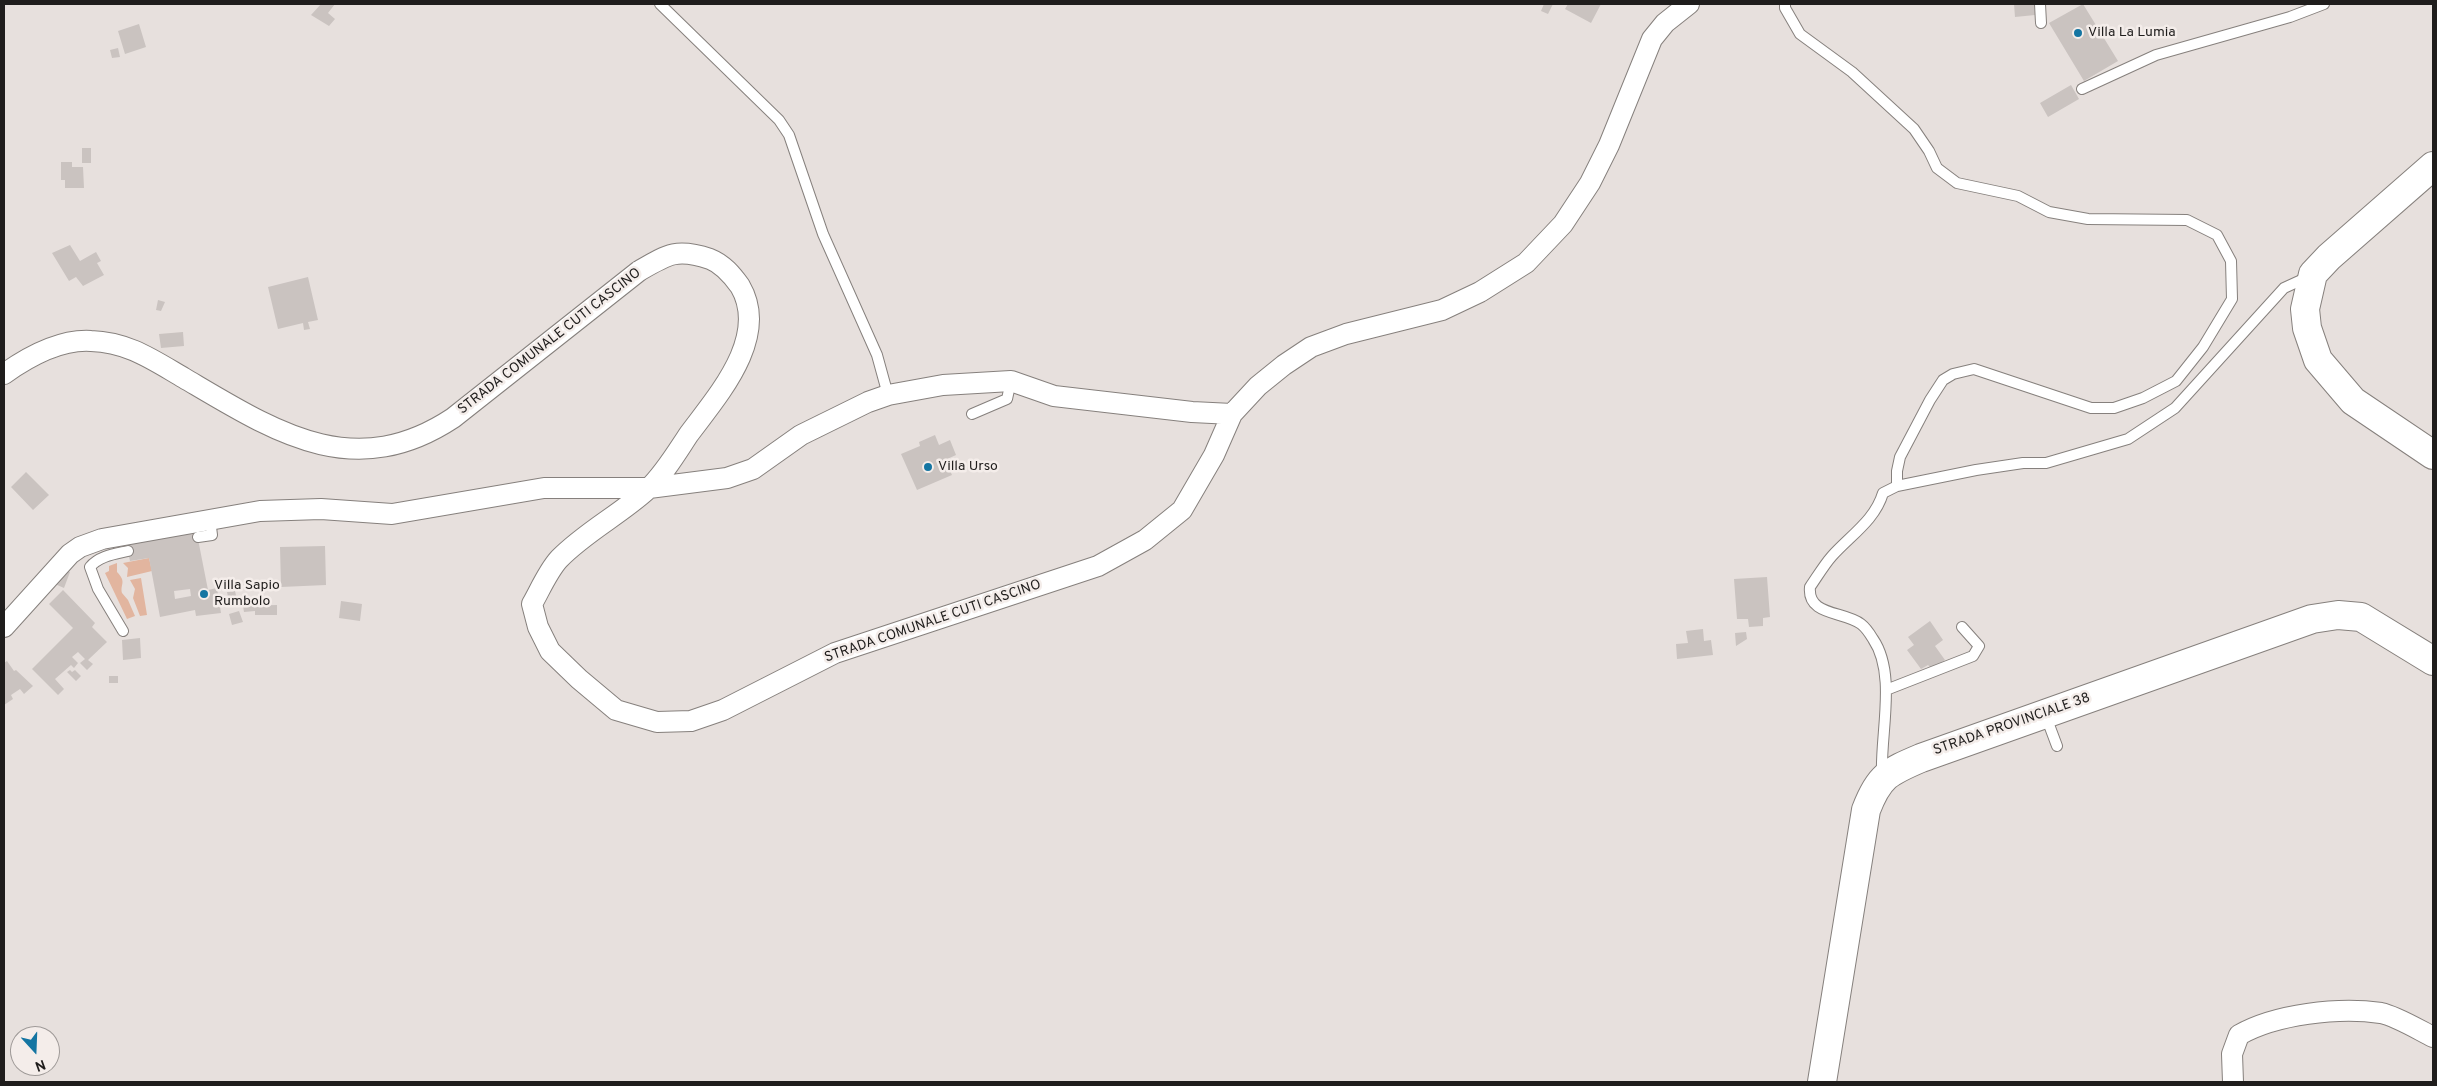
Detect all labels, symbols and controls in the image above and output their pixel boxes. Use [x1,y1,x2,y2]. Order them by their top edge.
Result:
place label: Villa La Lumia [2088,25,2176,41]
marker: Villa La Lumia [2072,27,2084,39]
street label: STRADA COMUNALE CUTI CASCINO [455,265,645,419]
place label: Villa Urso [938,459,998,475]
marker: Villa Urso [922,461,934,473]
street label: STRADA COMUNALE CUTI CASCINO [823,577,1043,667]
place label: Villa Sapio Rumbolo [214,578,280,610]
marker: Villa Sapio Rumbolo [198,588,210,600]
street label: STRADA PROVINCIALE 38 [1931,690,2093,760]
north arrow [10,1026,60,1076]
text: N [32,1055,48,1074]

